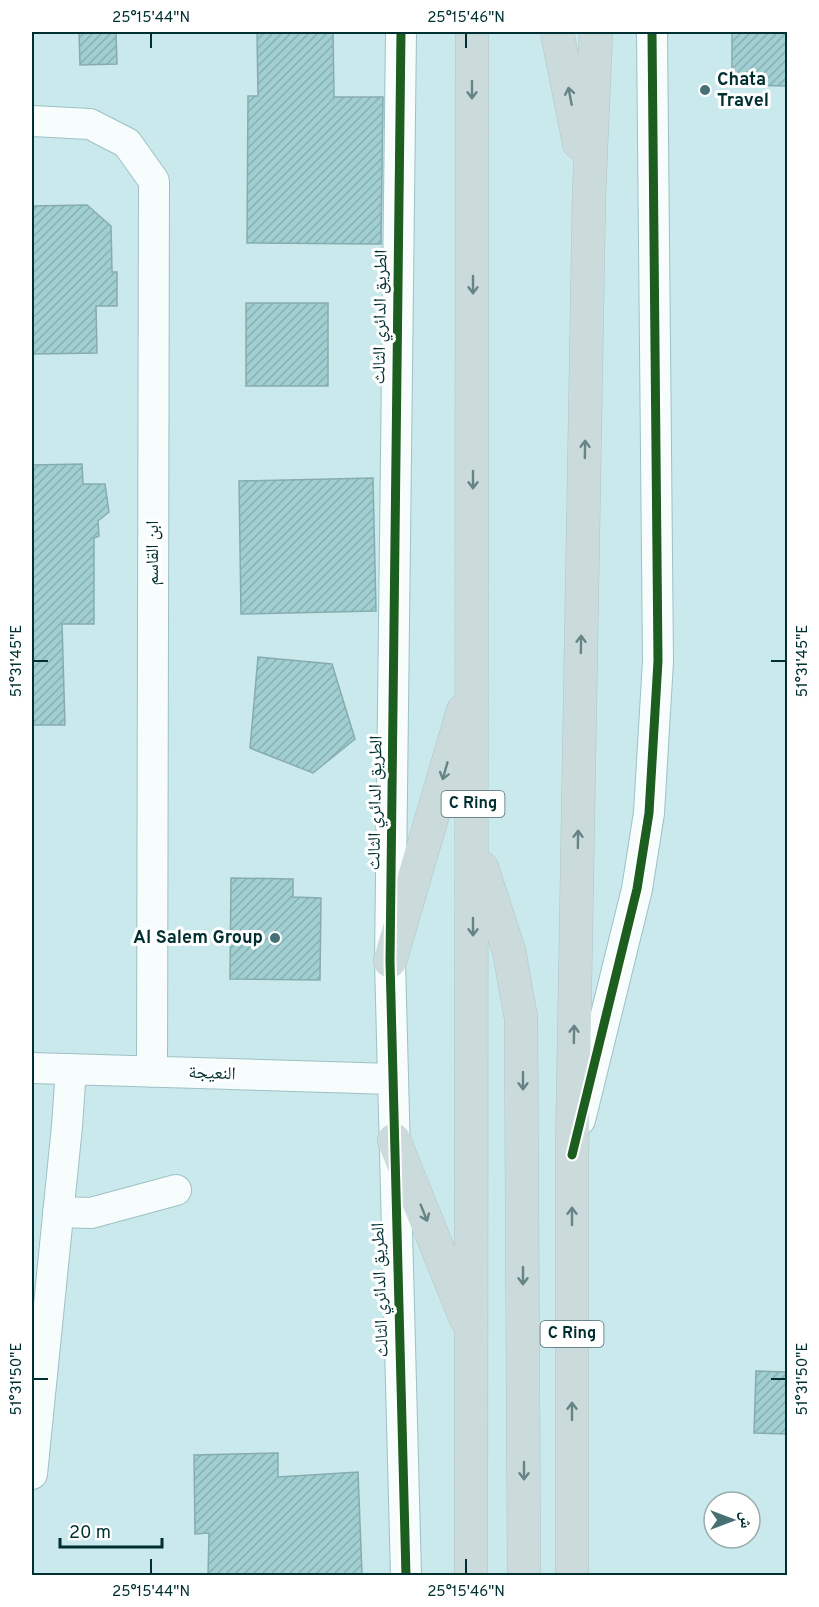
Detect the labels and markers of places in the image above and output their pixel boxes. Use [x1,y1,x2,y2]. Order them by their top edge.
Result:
place label: Chata Travel [717,69,769,113]
marker: Chata Travel [698,83,712,97]
place label: Al Salem Group [133,927,263,950]
marker: Al Salem Group [268,931,282,945]

